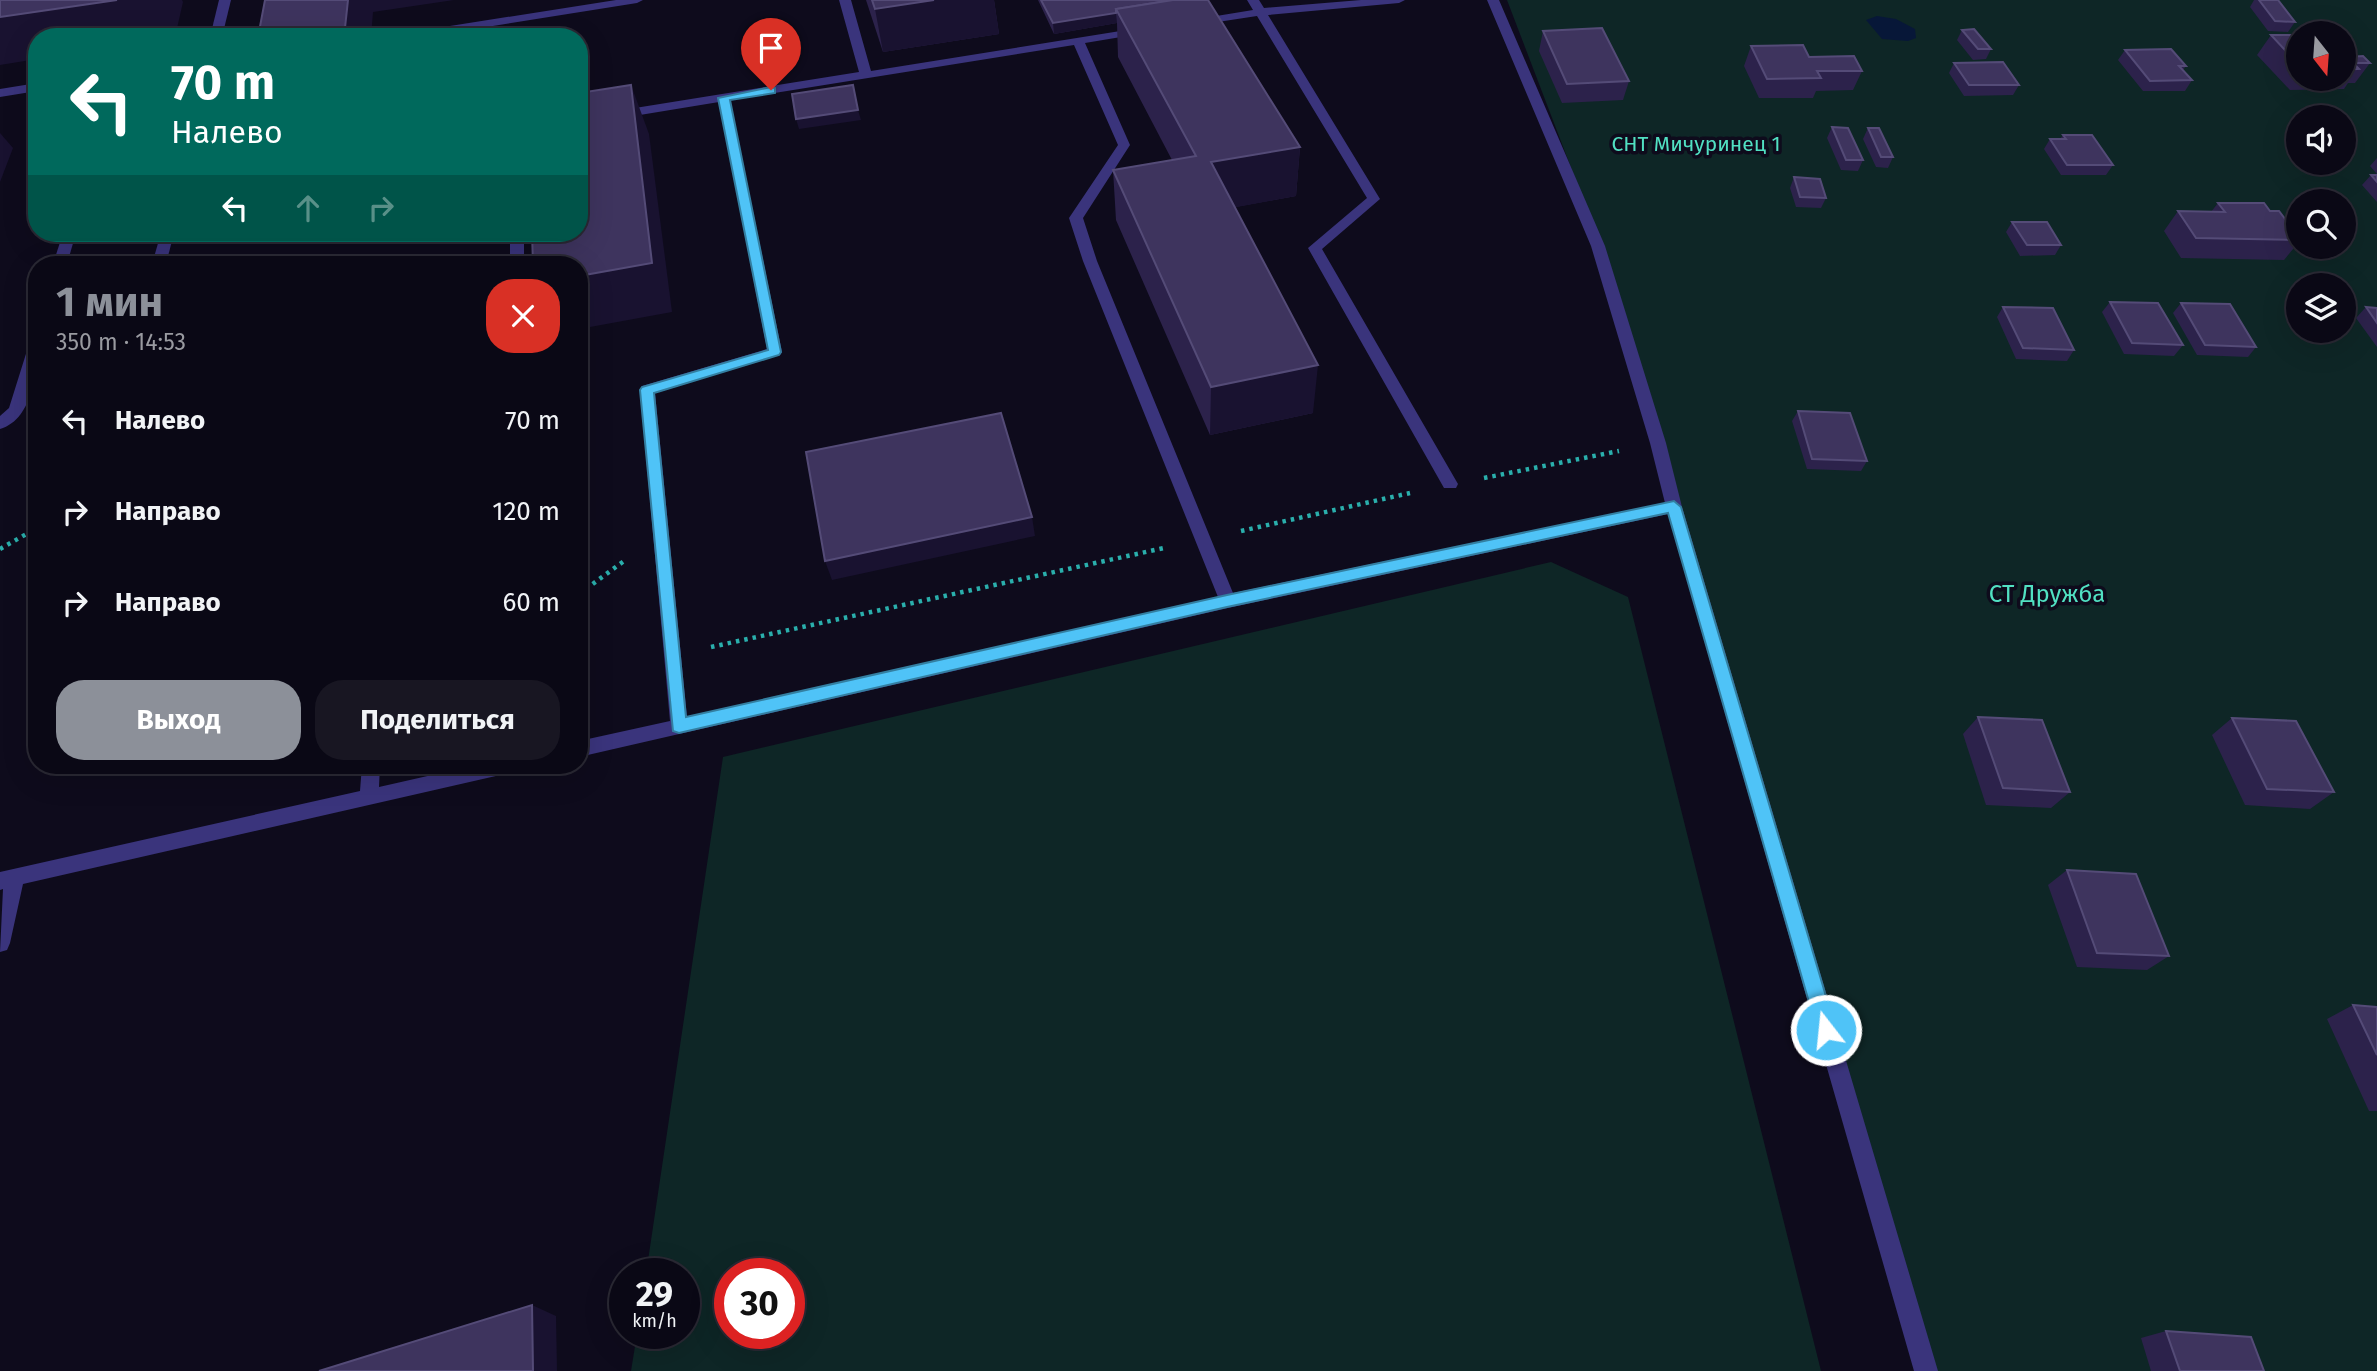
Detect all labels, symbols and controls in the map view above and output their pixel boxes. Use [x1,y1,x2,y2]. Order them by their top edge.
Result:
pin [741,18,801,90]
north arrow [2286,21,2356,91]
map controls [2286,21,2356,343]
icon: arrive [752,29,790,67]
text: 70 m [171,53,275,112]
icon: left [56,56,147,147]
button: sound [2286,105,2356,175]
text: Налево [171,113,283,151]
park label: СНТ Мичуринец 1 [1611,131,1781,157]
icon: left [216,189,254,227]
icon: ahead [289,189,327,227]
icon: right [362,189,400,227]
button: search [2286,189,2356,259]
button: layers [2286,273,2356,343]
text: 1 мин [56,277,163,327]
button: close [486,279,560,353]
text: 350 m · 14:53 [56,328,186,356]
icon: left [56,402,94,440]
text: Налево [115,405,205,436]
text: 70 m [505,405,560,436]
icon: right [56,493,94,531]
text: Направо [115,496,221,527]
text: 120 m [492,496,560,527]
park label: СТ Дружба [1989,580,2105,608]
icon: right [56,584,94,622]
text: Направо [115,587,221,618]
text: 60 m [502,587,560,618]
button: Выход [56,680,301,760]
button: Поделиться [315,680,560,760]
position arrow [1789,993,1863,1067]
speed limit sign: 30 [714,1258,805,1349]
text: 29 [636,1273,673,1315]
text: km/h [632,1310,677,1332]

